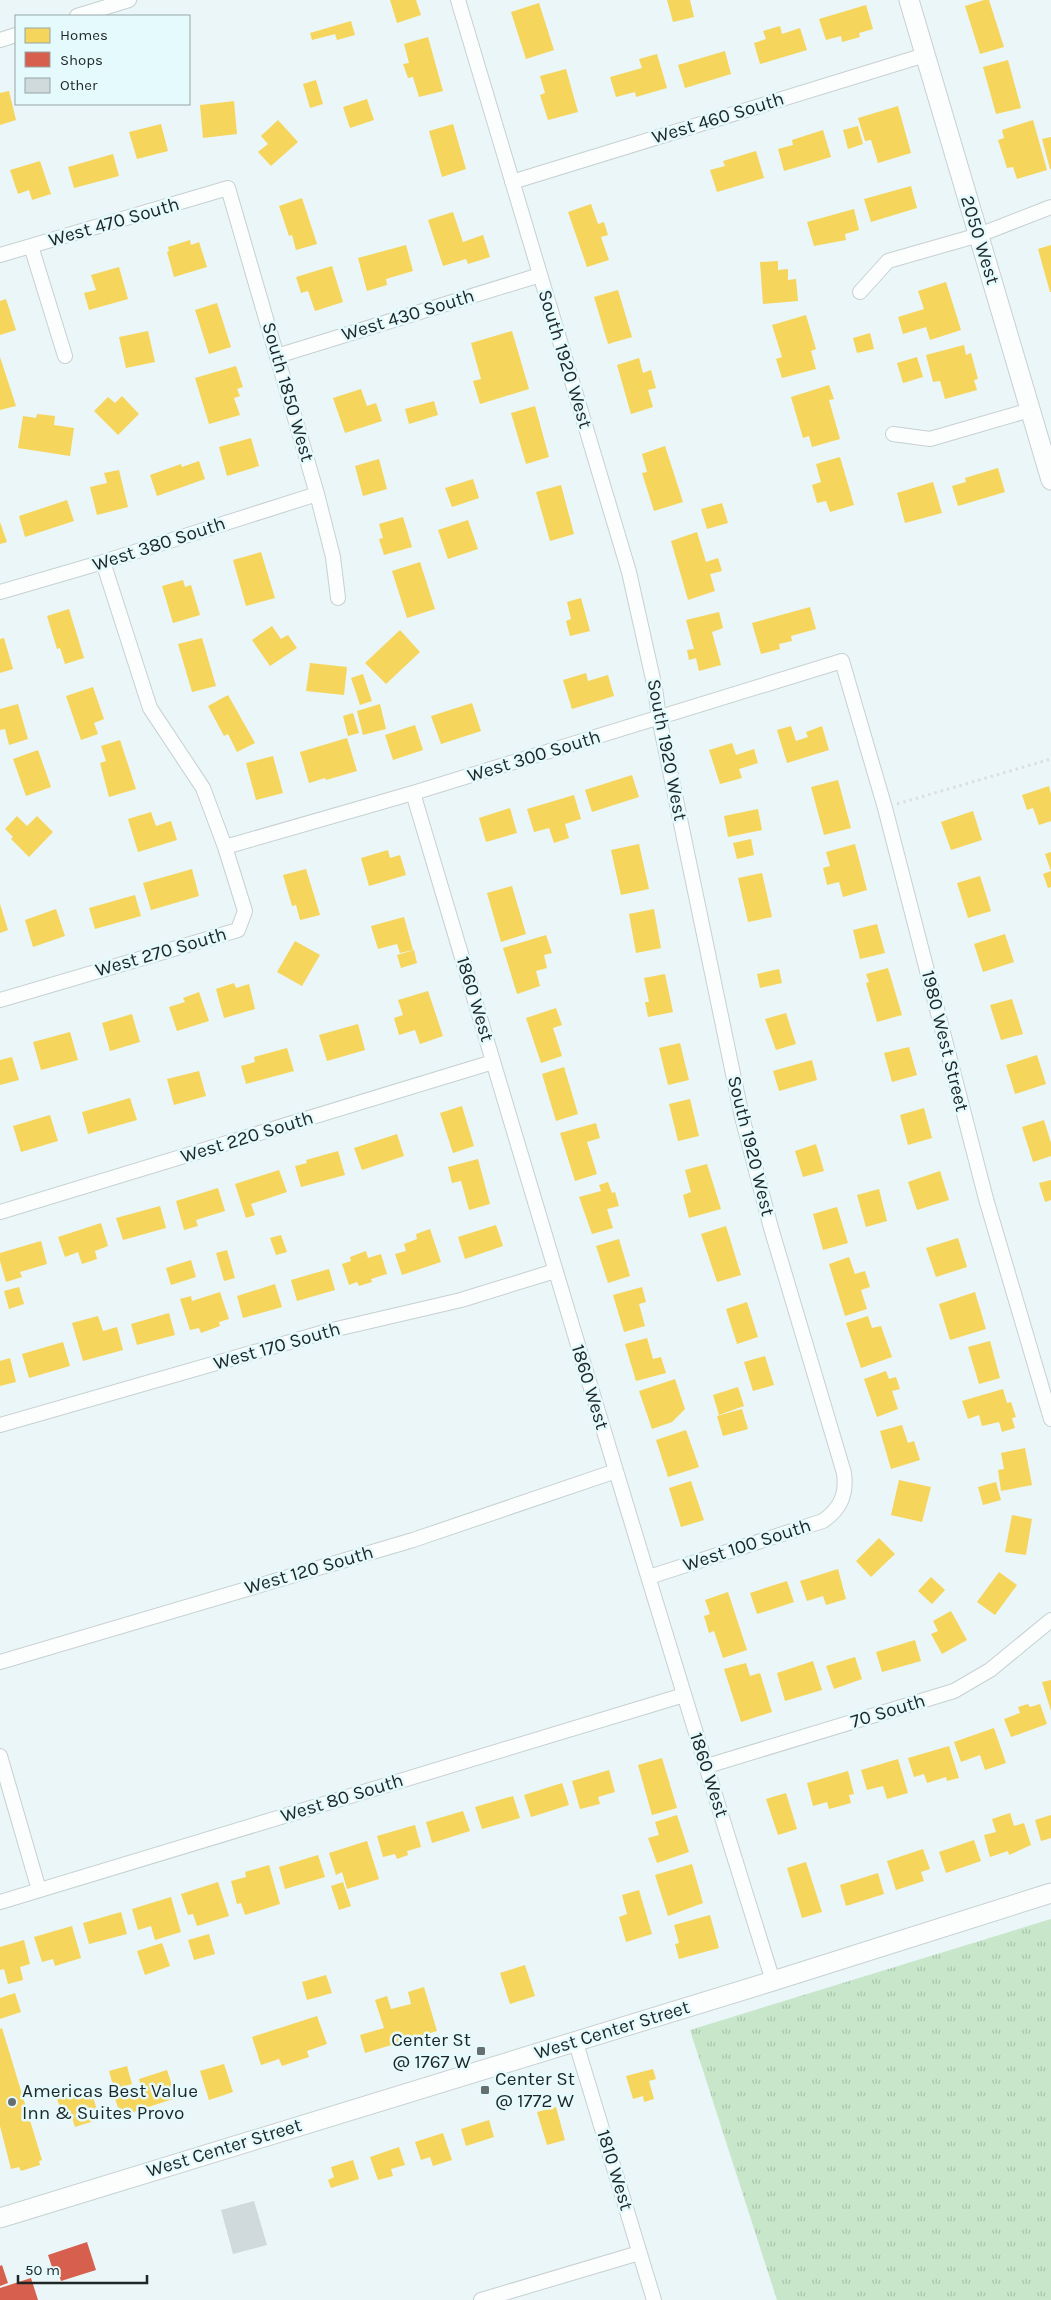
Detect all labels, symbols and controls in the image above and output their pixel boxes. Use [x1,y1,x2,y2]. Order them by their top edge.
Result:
legend [15,15,190,105]
text: Homes [60,26,108,44]
text: Shops [60,51,103,69]
text: Other [60,76,98,94]
street label: West 460 South [649,87,787,149]
street label: West 470 South [46,193,182,251]
street label: 2050 West [956,193,1004,287]
street label: West 430 South [339,284,477,346]
street label: South 1920 West [533,287,597,431]
street label: South 1850 West [258,320,318,464]
street label: West 380 South [90,512,228,576]
street label: South 1920 West [642,677,692,823]
street label: West 300 South [465,725,603,787]
street label: West 270 South [93,923,229,981]
street label: 1860 West [452,954,498,1044]
street label: 1980 West Street [917,968,973,1114]
street label: South 1920 West [723,1074,779,1218]
street label: West 220 South [178,1106,316,1168]
street label: West 170 South [211,1317,343,1375]
street label: 1860 West [567,1342,613,1432]
street label: West 100 South [680,1514,814,1576]
street label: West 120 South [242,1541,376,1599]
street label: 70 South [848,1689,928,1733]
street label: 1860 West [685,1730,733,1820]
street label: West 80 South [278,1769,406,1827]
street label: West Center Street [532,1996,692,2064]
place label: Center St @ 1767 W [391,2029,471,2073]
marker: Center St @ 1767 W [475,2045,487,2057]
place label: Center St @ 1772 W [495,2068,575,2112]
place label: Americas Best Value Inn & Suites Provo [22,2080,198,2124]
marker: Center St @ 1772 W [479,2084,491,2096]
marker: Americas Best Value Inn & Suites Provo [6,2096,18,2108]
street label: West Center Street [144,2114,304,2182]
street label: 1810 West [592,2127,638,2213]
scale bar [18,2252,146,2284]
text: 50 m [25,2261,60,2279]

